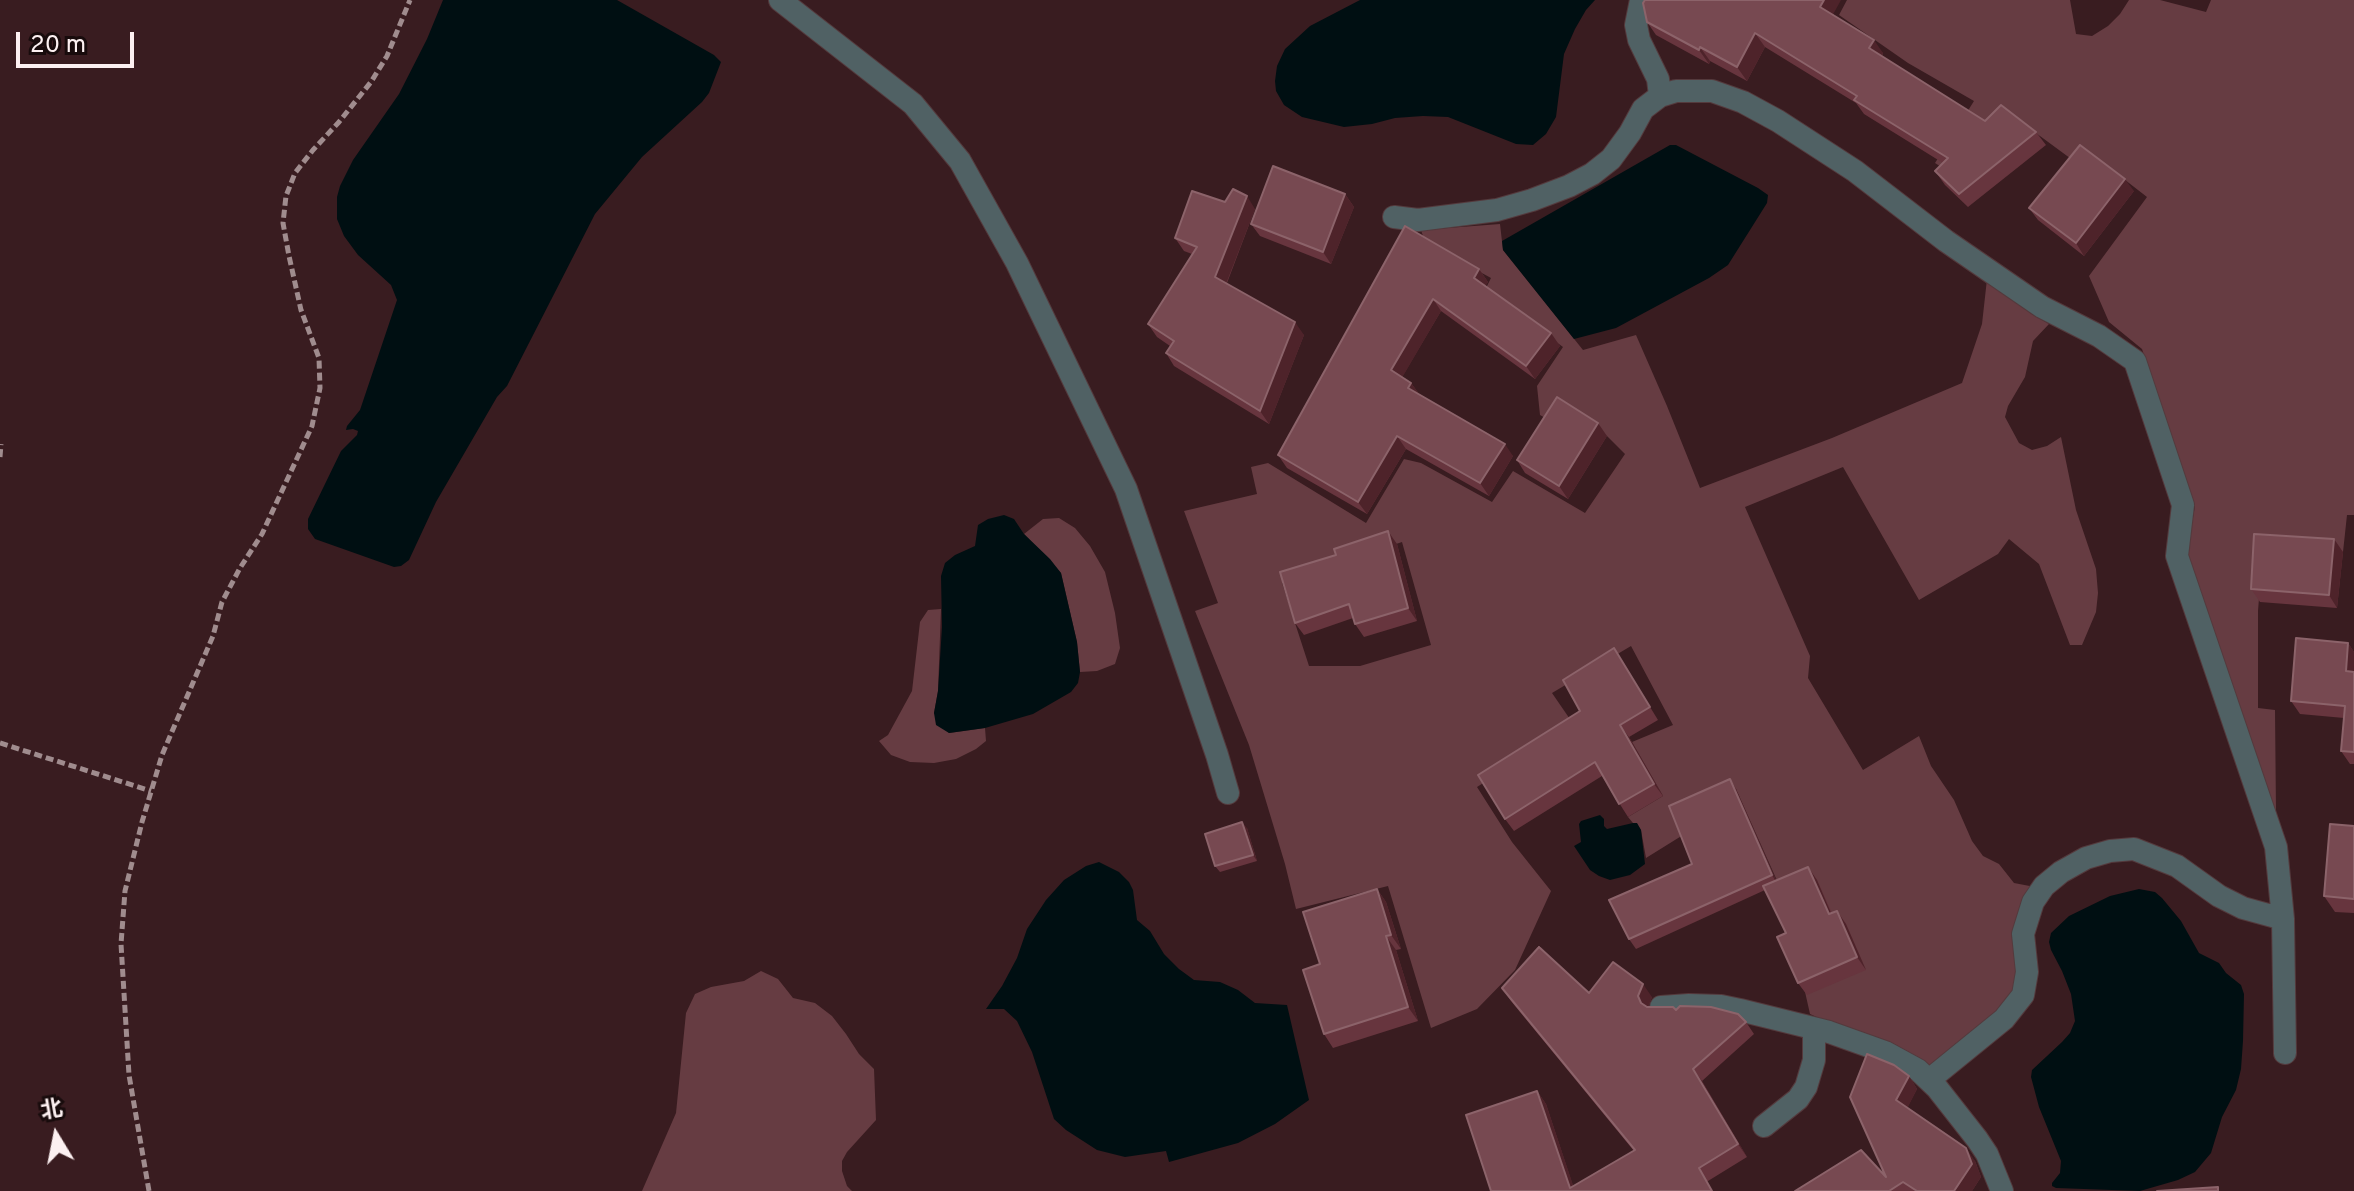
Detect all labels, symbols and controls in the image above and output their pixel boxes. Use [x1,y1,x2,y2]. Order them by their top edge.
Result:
scale bar [20,16,138,66]
text: 20 m [30,31,86,61]
north arrow [16,1095,96,1175]
text: 北 [39,1096,65,1126]

